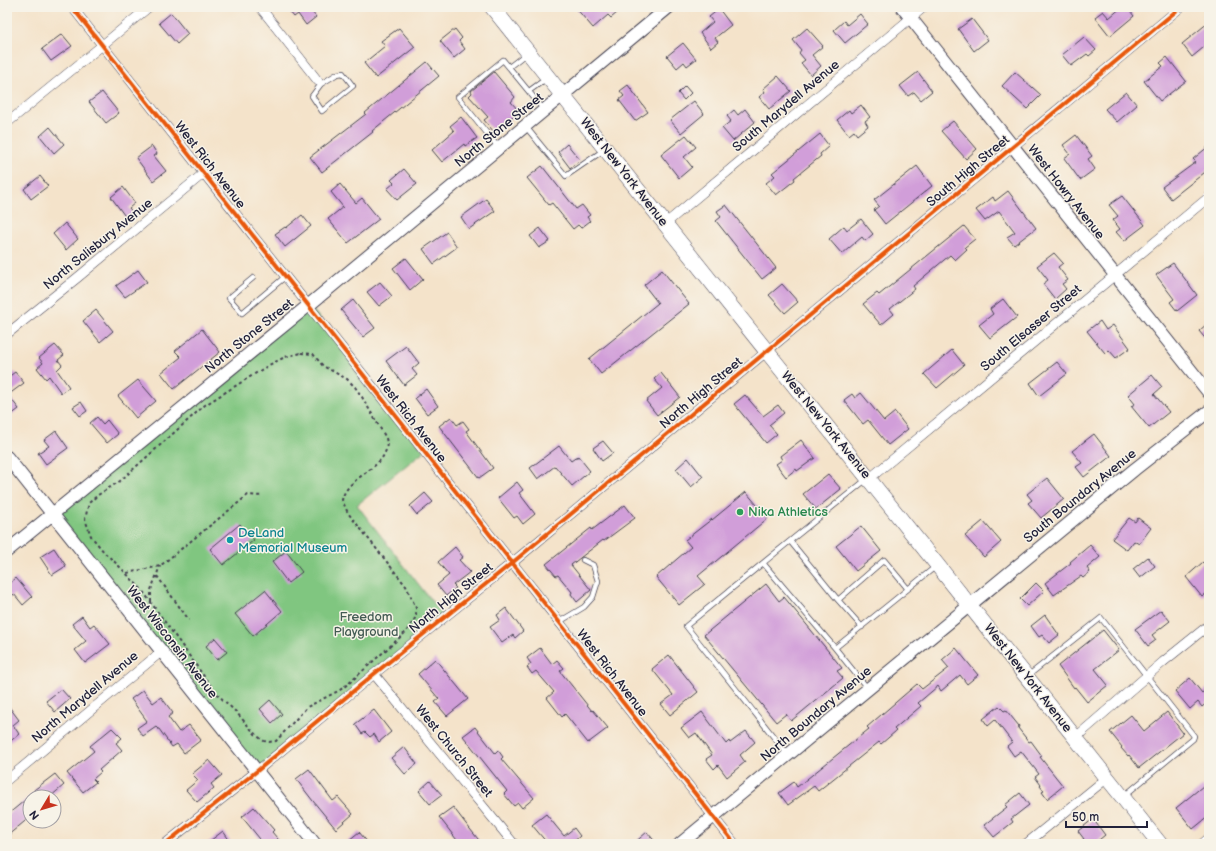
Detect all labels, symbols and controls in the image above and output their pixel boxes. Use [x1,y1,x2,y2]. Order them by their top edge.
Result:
street label: South Marydell Avenue [729,56,843,155]
street label: North Stone Street [452,89,546,171]
street label: West New York Avenue [577,114,672,230]
street label: West Rich Avenue [171,118,249,212]
street label: South High Street [923,132,1013,210]
street label: West Howry Avenue [1024,141,1108,243]
street label: North Salisbury Avenue [40,195,156,293]
street label: South Elsasser Street [977,281,1085,375]
street label: North Stone Street [202,295,296,377]
street label: North High Street [656,354,746,432]
street label: West New York Avenue [778,368,874,482]
street label: West Rich Avenue [372,372,450,466]
street label: South Boundary Avenue [1021,446,1140,546]
place label: Nika Athletics [748,504,828,520]
marker: Nika Athletics [735,507,745,517]
place label: DeLand Memorial Museum [238,525,347,556]
marker: DeLand Memorial Museum [225,535,235,545]
street label: North High Street [406,559,496,637]
street label: West Wisconsin Avenue [123,582,221,702]
park label: Freedom Playground [333,609,399,640]
street label: West New York Avenue [981,620,1076,736]
street label: West Rich Avenue [573,626,651,720]
street label: North Marydell Avenue [28,648,142,746]
street label: North Boundary Avenue [757,663,875,765]
street label: West Church Street [412,702,496,800]
north arrow [22,789,62,829]
scale bar [1066,803,1147,829]
text: N [27,808,42,822]
text: 50 m [1072,810,1099,825]

